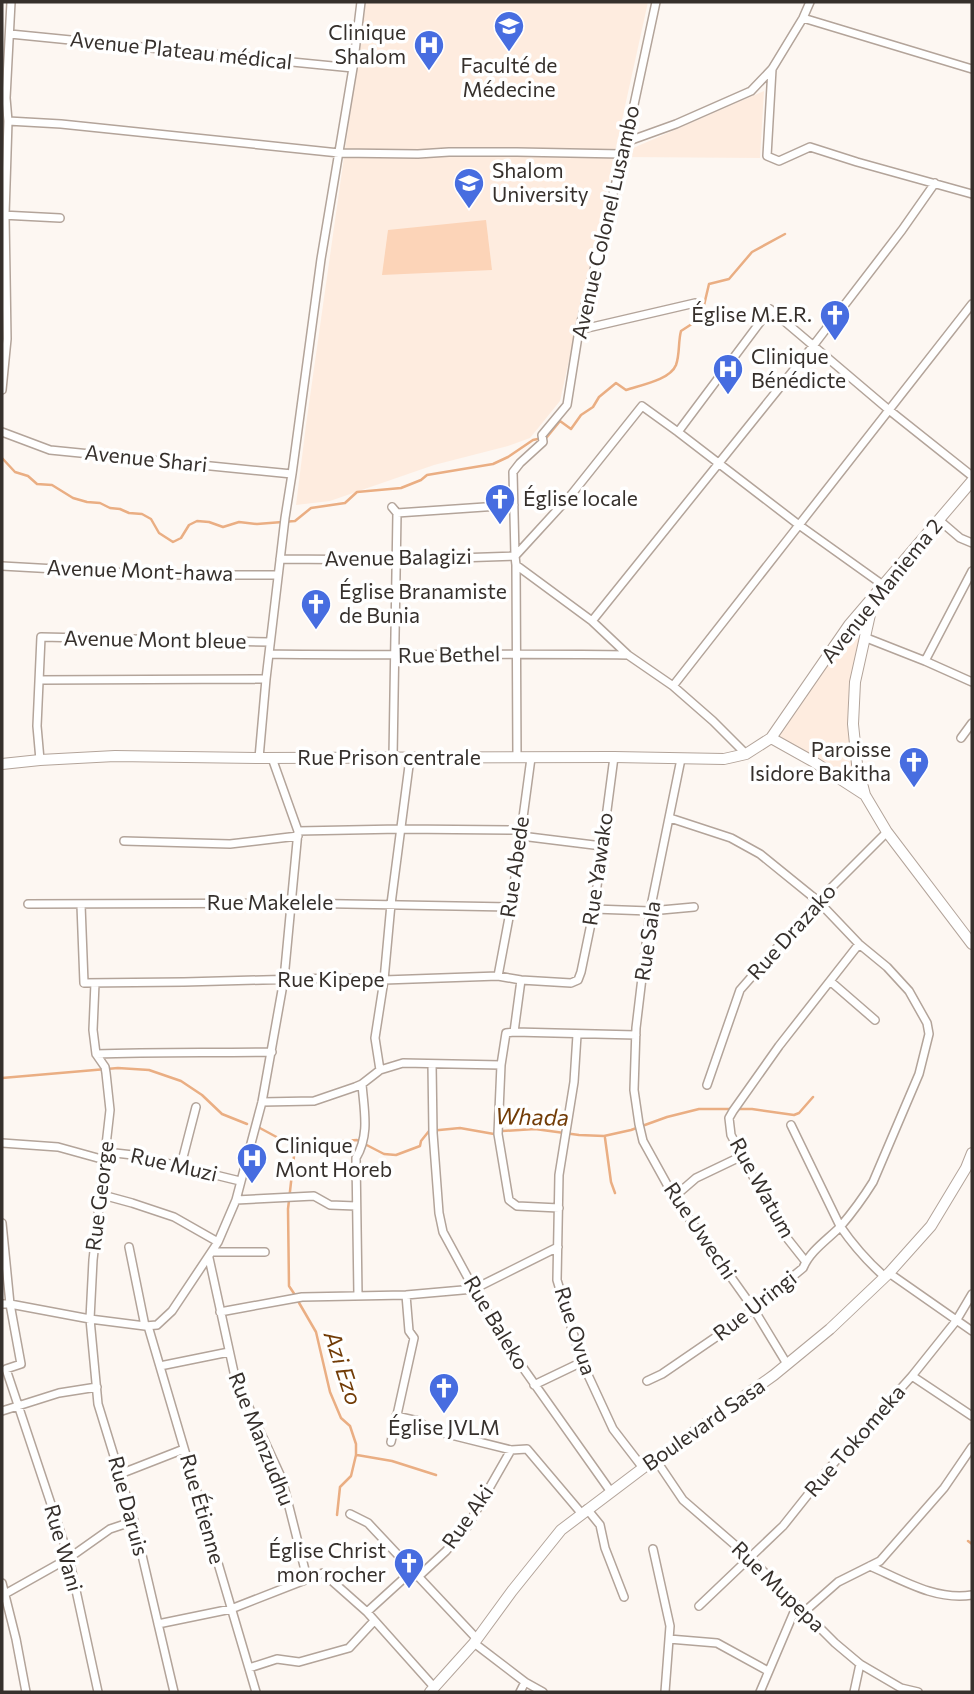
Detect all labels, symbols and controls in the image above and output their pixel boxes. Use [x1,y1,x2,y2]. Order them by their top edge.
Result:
school or university icon: Faculté de Médecine [492,9,526,53]
place label: Clinique Shalom [328,19,406,68]
street label: Avenue Plateau médical [69,25,294,74]
hospital icon: Clinique Shalom [412,28,446,72]
place label: Faculté de Médecine [461,52,557,101]
street label: Avenue Colonel Lusambo [565,102,644,341]
place label: Shalom University [492,157,589,206]
school or university icon: Shalom University [452,166,486,210]
church icon: Église M.E.R. [818,298,852,342]
place label: Église M.E.R. [691,301,812,326]
place label: Clinique Bénédicte [751,343,846,392]
hospital icon: Clinique Bénédicte [711,352,745,396]
street label: Avenue Shari [84,439,209,476]
church icon: Église locale [483,482,517,526]
place label: Église locale [523,485,638,510]
street label: Avenue Maniema 2 [815,513,947,667]
street label: Avenue Balagizi [324,543,472,570]
street label: Avenue Mont-hawa [46,554,234,585]
place label: Église Branamiste de Bunia [339,578,507,627]
church icon: Église Branamiste de Bunia [299,587,333,631]
street label: Avenue Mont bleue [63,624,247,653]
street label: Rue Bethel [398,640,500,667]
place label: Paroisse Isidore Bakitha [749,736,891,785]
street label: Rue Prison centrale [297,744,481,769]
church icon: Paroisse Isidore Bakitha [897,745,931,789]
street label: Rue Yawako [576,811,617,927]
street label: Rue Abede [494,815,533,919]
street label: Rue Drazako [741,878,840,984]
street label: Rue Makelele [207,889,333,914]
street label: Rue Sala [629,899,664,982]
street label: Rue Kipepe [277,966,385,991]
water label: Whada [495,1101,569,1131]
place label: Clinique Mont Horeb [275,1132,392,1181]
street label: Rue Watum [726,1133,801,1242]
street label: Rue George [79,1139,118,1252]
street label: Rue Muzi [128,1141,220,1186]
hospital icon: Clinique Mont Horeb [235,1141,269,1185]
street label: Rue Uwechi [660,1177,743,1283]
street label: Rue Uringi [707,1265,801,1345]
street label: Rue Baleko [459,1271,535,1374]
street label: Rue Ovua [550,1283,602,1378]
water label: Azi Ezo [319,1326,369,1408]
street label: Rue Manzudhu [224,1368,301,1509]
church icon: Église JVLM [427,1371,461,1415]
street label: Boulevard Sasa [637,1372,769,1475]
street label: Rue Tokomeka [798,1379,909,1501]
place label: Église JVLM [388,1414,500,1439]
street label: Rue Étienne [176,1451,231,1566]
street label: Rue Daruis [104,1453,155,1558]
street label: Rue Aki [436,1479,498,1553]
street label: Rue Wani [40,1501,89,1594]
street label: Rue Mupepa [727,1535,831,1636]
place label: Église Christ mon rocher [268,1537,386,1586]
church icon: Église Christ mon rocher [392,1546,426,1590]

